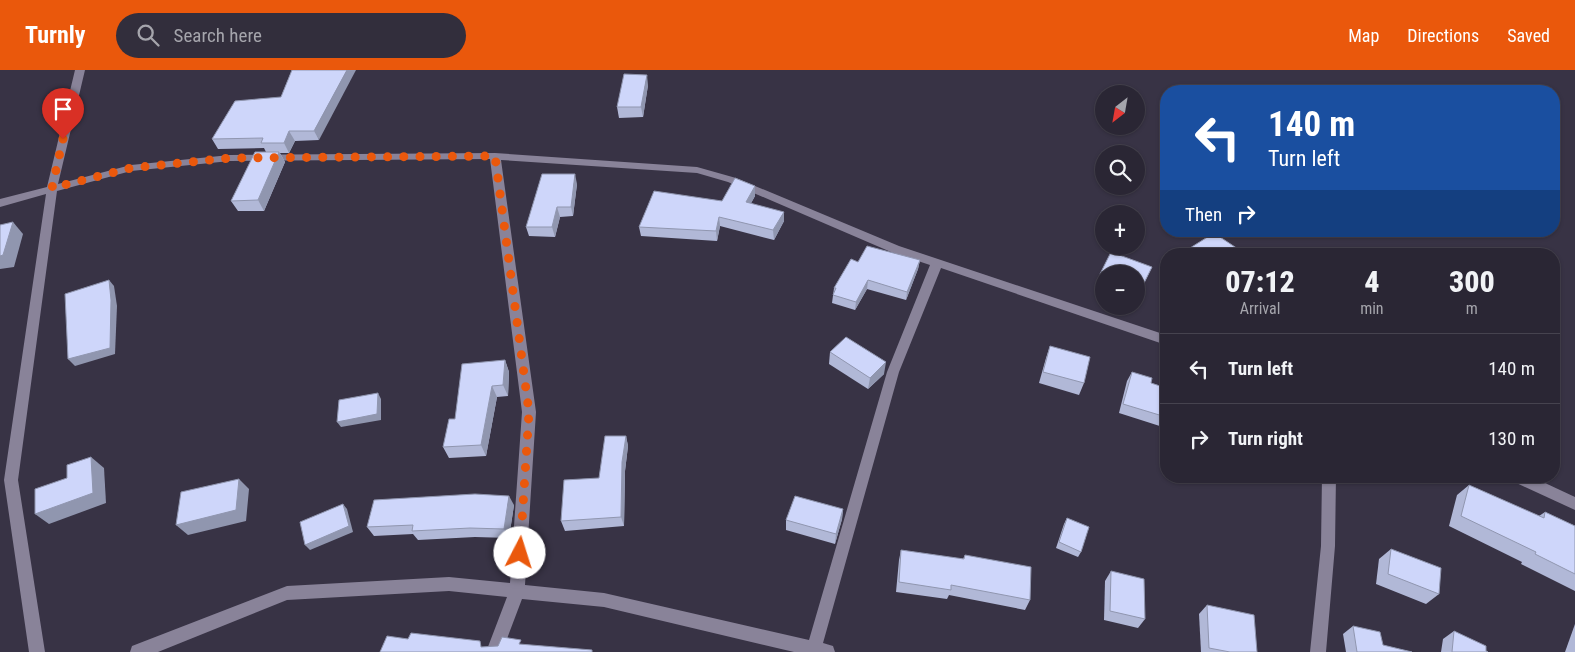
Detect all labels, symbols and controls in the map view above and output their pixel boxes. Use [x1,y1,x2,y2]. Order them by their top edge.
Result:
search box [116,13,466,58]
text: Turnly [25,21,86,49]
icon: search [134,21,162,49]
text: Search here [174,24,262,47]
text: Map [1348,25,1379,46]
text: Directions [1407,25,1479,46]
text: Saved [1507,25,1550,46]
north arrow [1095,85,1145,135]
map controls [1095,85,1145,315]
pin [42,88,84,139]
icon: arrive [49,95,77,123]
text: 140 m [1268,104,1355,145]
icon: left [1185,105,1250,170]
button: search [1095,145,1145,195]
text: Turn left [1268,146,1340,171]
icon: right [1232,200,1260,228]
text: Then [1185,203,1222,226]
button: + [1095,205,1145,255]
text: 07:12 [1225,264,1295,299]
text: 4 [1364,264,1379,299]
text: 300 [1449,264,1495,299]
button: − [1095,265,1145,315]
text: Arrival [1240,299,1280,318]
text: min [1360,299,1384,318]
text: m [1466,299,1478,318]
icon: left [1185,355,1213,383]
text: Turn left [1228,357,1293,380]
text: 140 m [1488,357,1535,380]
icon: right [1185,425,1213,453]
text: Turn right [1228,427,1303,450]
text: 130 m [1488,427,1535,450]
position arrow [493,526,545,578]

